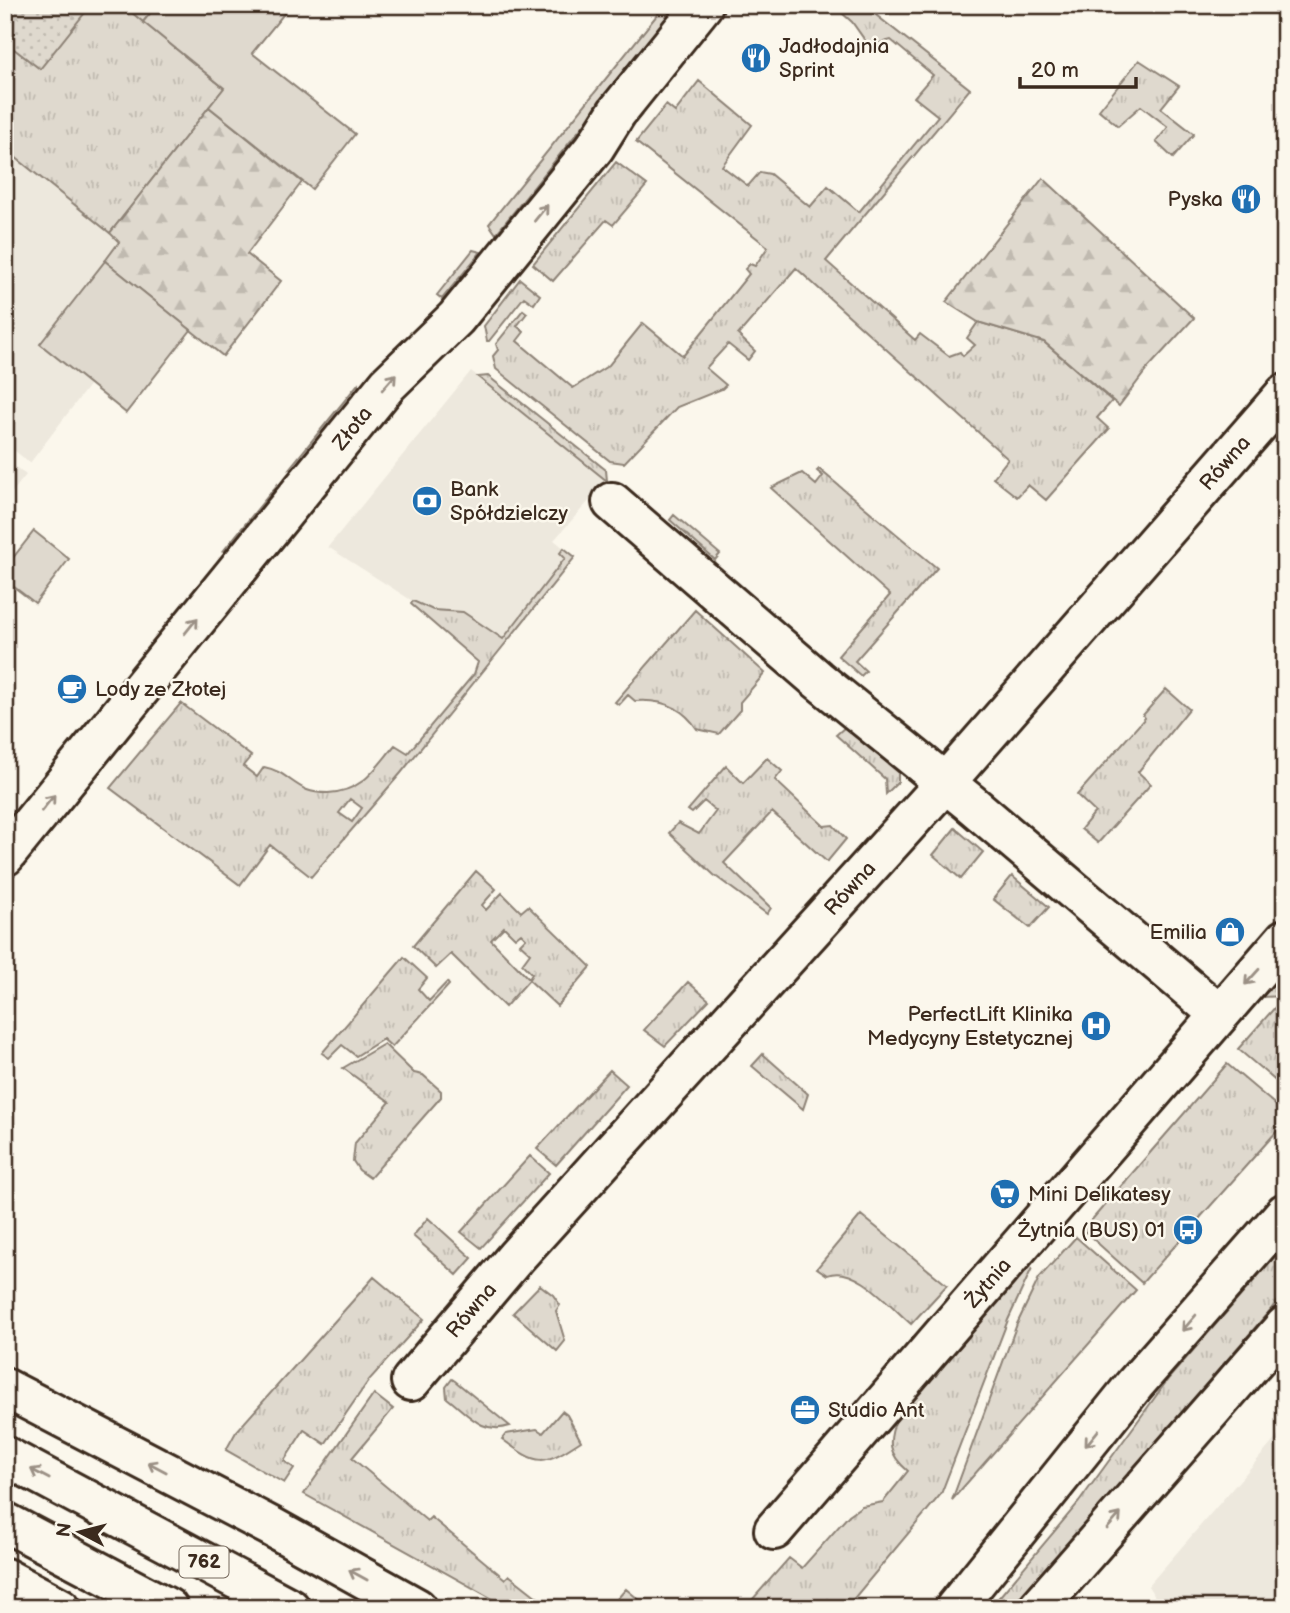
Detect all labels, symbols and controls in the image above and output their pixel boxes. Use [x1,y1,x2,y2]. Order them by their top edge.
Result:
place label: Jadłodajnia Sprint [779,34,889,83]
restaurant icon: Jadłodajnia Sprint [739,41,773,75]
scale bar [1020,46,1136,90]
text: 20 m [1031,58,1079,83]
restaurant icon: Pyska [1229,182,1263,216]
place label: Pyska [1167,187,1223,212]
one-way arrow [533,205,549,223]
one-way arrow [381,373,397,391]
street label: Złota [326,401,377,456]
street label: Równa [1194,430,1256,495]
place label: Bank Spółdzielczy [450,477,568,526]
bank icon: Bank Spółdzielczy [410,484,444,518]
one-way arrow [183,618,199,636]
cafe icon: Lody ze Złotej [55,672,89,706]
place label: Lody ze Złotej [95,677,226,702]
one-way arrow [40,795,56,813]
street label: Równa [819,856,881,920]
shop icon: Emilia [1213,915,1247,949]
place label: Emilia [1149,920,1207,945]
one-way arrow [1244,968,1260,986]
place label: PerfectLift Klinika Medycyny Estetycznej [867,1002,1073,1051]
hospital icon: PerfectLift Klinika Medycyny Estetycznej [1079,1009,1113,1043]
supermarket icon: Mini Delikatesy [988,1177,1022,1211]
place label: Mini Delikatesy [1028,1182,1171,1207]
bus stop icon: Żytnia (BUS) 01 [1171,1213,1205,1247]
place label: Żytnia (BUS) 01 [1017,1218,1165,1243]
street label: Żytnia [959,1253,1016,1313]
street label: Równa [441,1277,502,1343]
one-way arrow [1181,1313,1197,1331]
office icon: Studio Ant [788,1393,822,1427]
place label: Studio Ant [828,1398,925,1423]
one-way arrow [1085,1428,1100,1446]
one-way arrow [147,1460,168,1474]
one-way arrow [30,1467,51,1481]
north arrow [46,1498,116,1568]
one-way arrow [1106,1512,1122,1530]
text: N [52,1522,77,1539]
road number: 762 [180,1546,228,1578]
one-way arrow [348,1568,368,1582]

